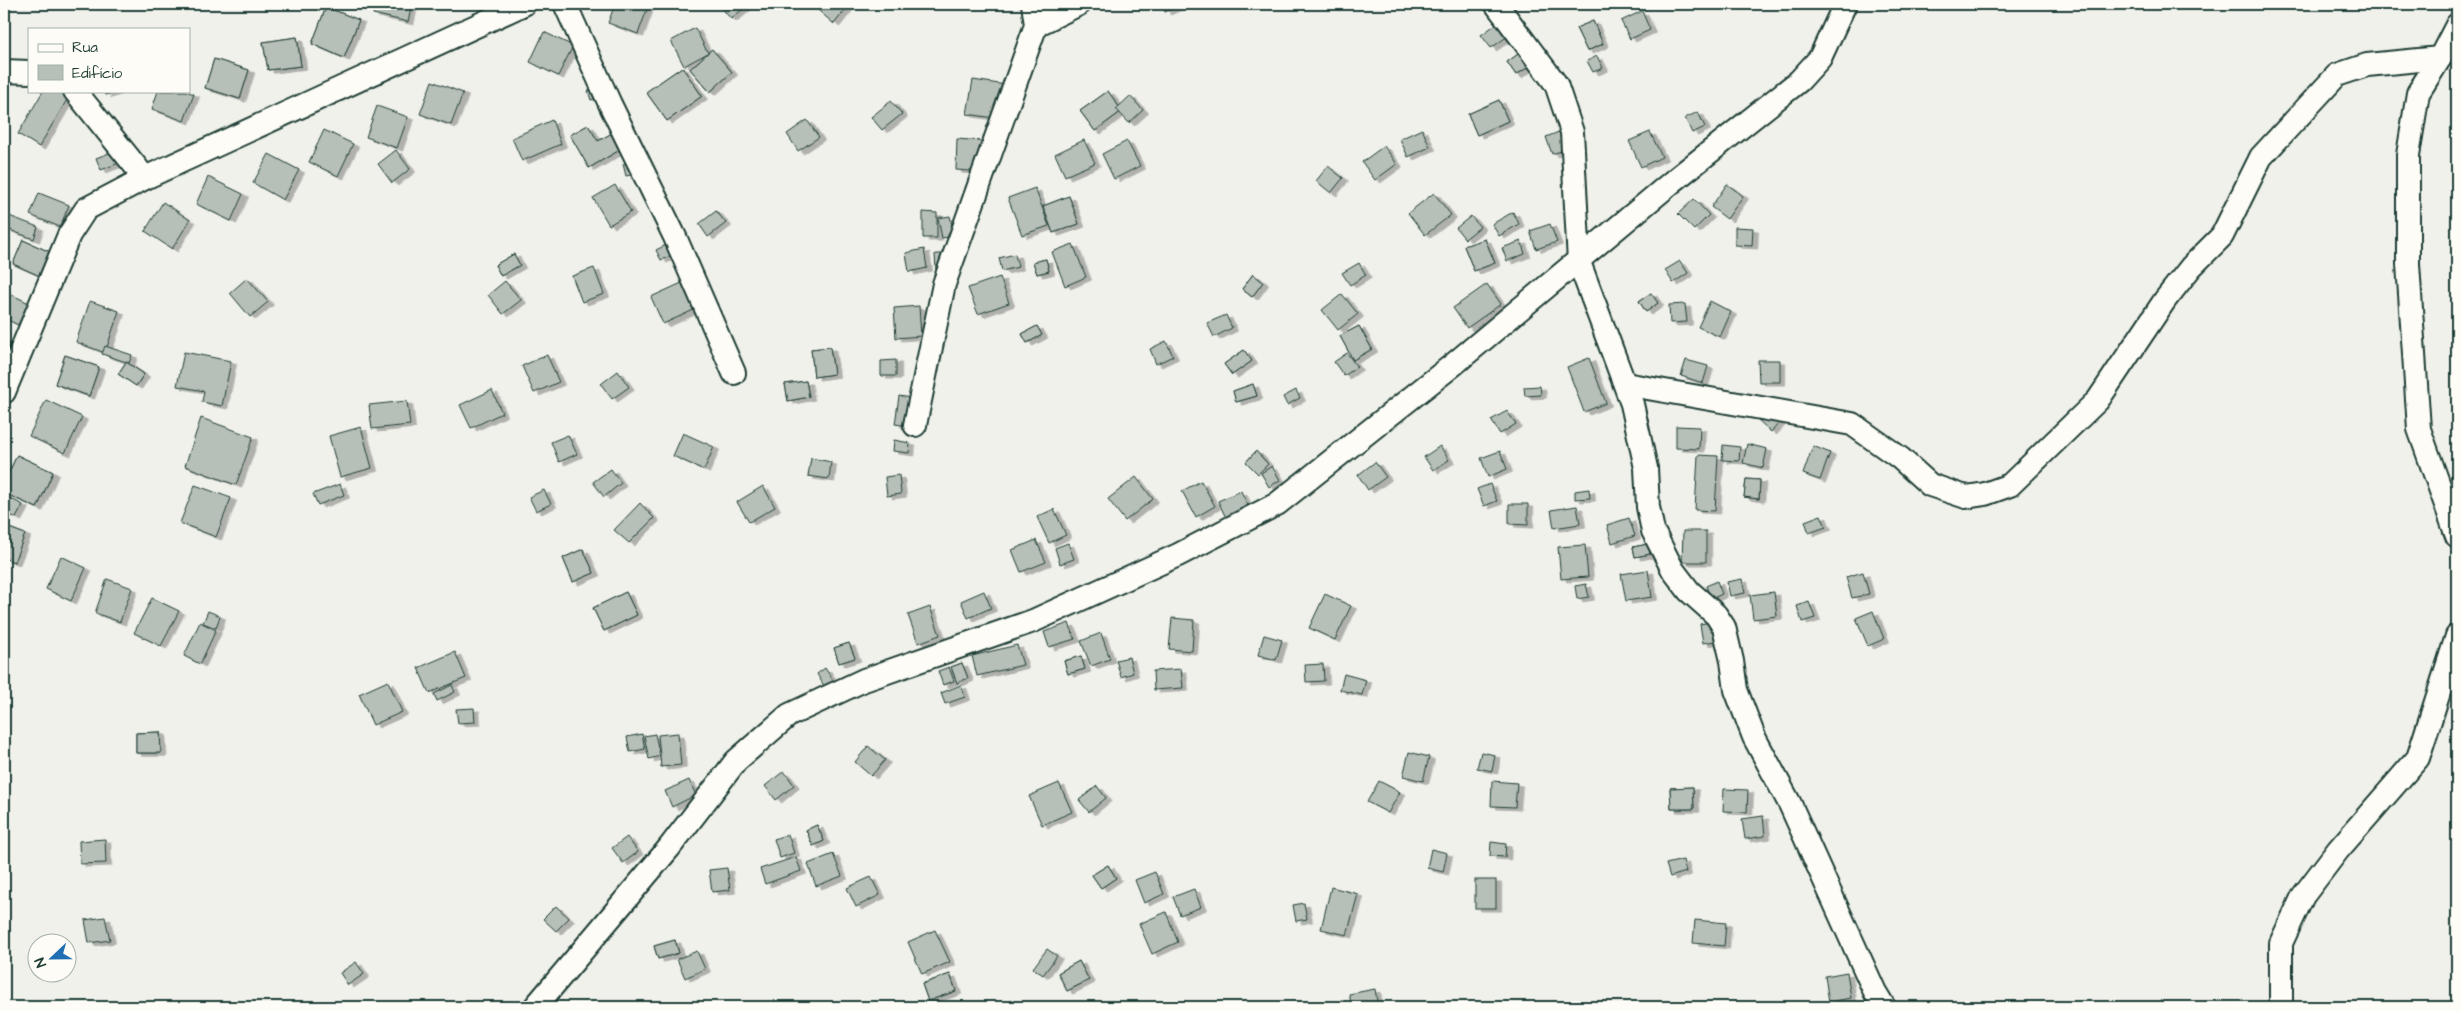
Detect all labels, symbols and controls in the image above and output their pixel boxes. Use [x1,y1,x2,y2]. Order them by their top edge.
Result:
legend [28,28,190,92]
text: Rua [72,37,98,58]
text: Edifício [72,63,123,84]
north arrow [28,934,78,984]
text: N [30,954,52,970]

